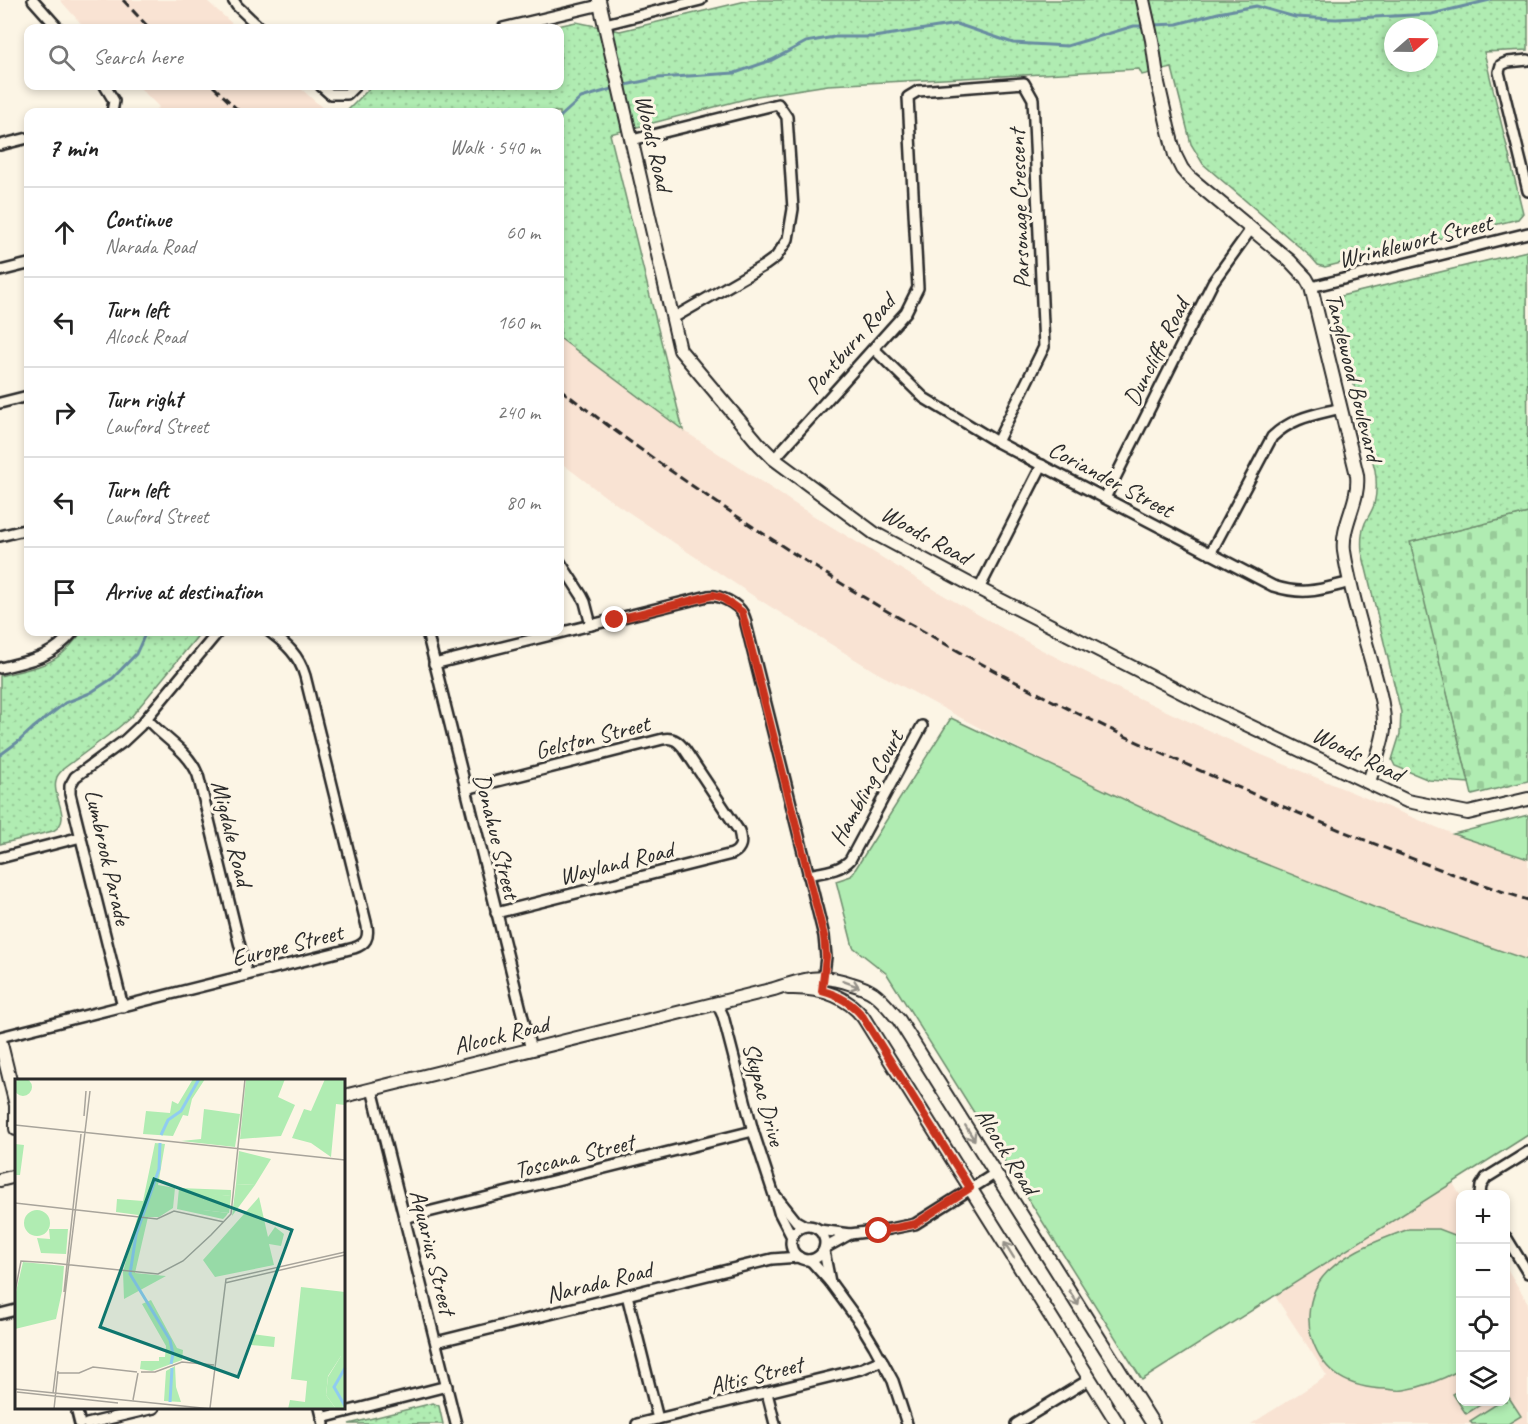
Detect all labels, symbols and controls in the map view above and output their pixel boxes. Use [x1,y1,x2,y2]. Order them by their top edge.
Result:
north arrow [1384,18,1438,72]
search box [24,24,564,90]
icon: search [45,41,78,74]
text: Search here [93,43,183,71]
street label: Woods Road [628,92,680,198]
street label: Parsonage Crescent [1001,126,1037,289]
text: 7 min [48,131,98,164]
text: Walk · 540 m [450,135,540,160]
text: Continue [105,206,171,234]
street label: Wrinklewort Street [1335,207,1497,275]
icon: ahead [48,216,81,249]
text: 60 m [506,220,540,245]
text: Narada Road [105,234,195,259]
street label: Pontburn Road [798,285,904,400]
street label: Duncliffe Road [1116,290,1197,411]
street label: Tanglewood Boulevard [1319,290,1390,468]
text: Turn left [105,296,169,324]
icon: left [48,306,81,339]
text: 160 m [497,310,540,335]
text: Alcock Road [105,324,186,349]
text: Turn right [105,386,182,414]
icon: right [48,396,81,429]
text: 240 m [497,400,540,425]
text: Lawford Street [105,414,208,439]
street label: Coriander Street [1043,434,1180,525]
text: Turn left [105,476,169,504]
icon: left [48,486,81,519]
text: 80 m [506,490,540,515]
street label: Woods Road [876,498,979,574]
text: Lawford Street [105,504,208,529]
icon: arrive [48,576,81,609]
text: Arrive at destination [105,578,262,606]
route end [601,606,627,632]
street label: Gelston Street [532,708,654,766]
street label: Woods Road [1307,719,1412,791]
street label: Hambling Court [822,723,911,851]
street label: Donahue Street [467,770,528,904]
street label: Migdale Road [204,777,260,892]
street label: Lumbrook Parade [78,786,139,930]
street label: Wayland Road [556,834,679,892]
street label: Europe Street [228,916,348,973]
one-way arrow [841,979,860,990]
street label: Alcock Road [450,1008,555,1061]
street label: Skypac Drive [736,1039,793,1151]
inset map [15,1079,345,1409]
street label: Alcock Road [969,1102,1047,1203]
one-way arrow [965,1124,977,1141]
street label: Toscana Street [511,1126,640,1185]
street label: Aquarius Street [403,1187,464,1320]
map controls [1456,1190,1510,1406]
button: + [1456,1190,1510,1244]
route start [865,1217,891,1243]
one-way arrow [1003,1242,1015,1259]
button: − [1456,1244,1510,1298]
street label: Narada Road [543,1253,659,1310]
one-way arrow [1069,1289,1081,1306]
button: locate [1456,1298,1510,1352]
street label: Altis Street [706,1348,809,1401]
button: layers [1456,1352,1510,1406]

